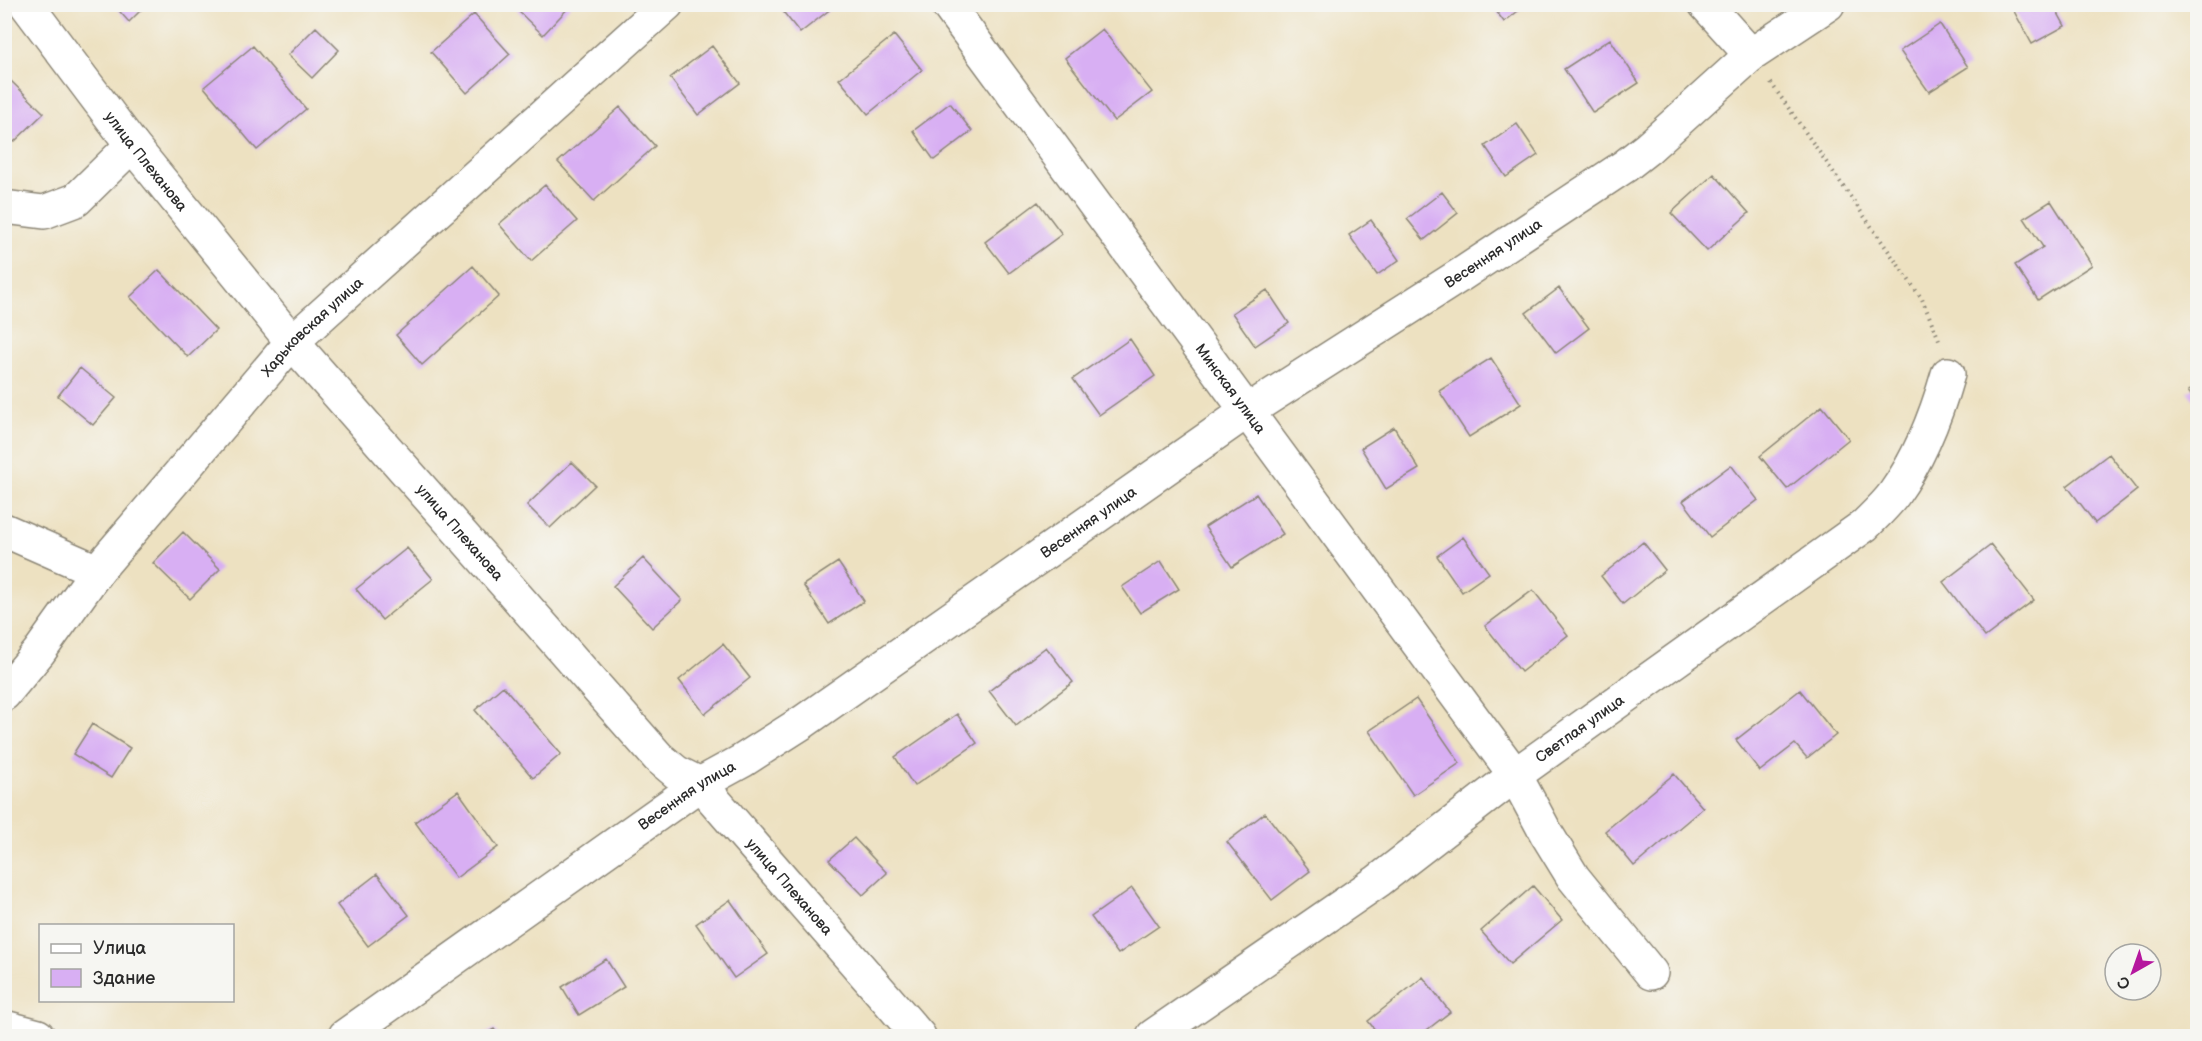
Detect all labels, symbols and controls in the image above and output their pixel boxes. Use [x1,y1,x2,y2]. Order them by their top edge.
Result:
street label: улица Плеханова [101,108,192,215]
street label: Весенняя улица [1441,214,1546,292]
street label: Харьковская улица [257,273,367,381]
street label: Минская улица [1191,340,1270,438]
street label: улица Плеханова [412,480,508,585]
street label: Весенняя улица [1037,482,1140,562]
street label: Светлая улица [1532,691,1628,767]
street label: Весенняя улица [634,757,739,834]
street label: улица Плеханова [742,834,837,939]
legend [39,924,234,1002]
text: Улица [93,938,147,959]
north arrow [2103,942,2163,1002]
text: Здание [93,968,155,989]
text: С [2114,971,2135,993]

